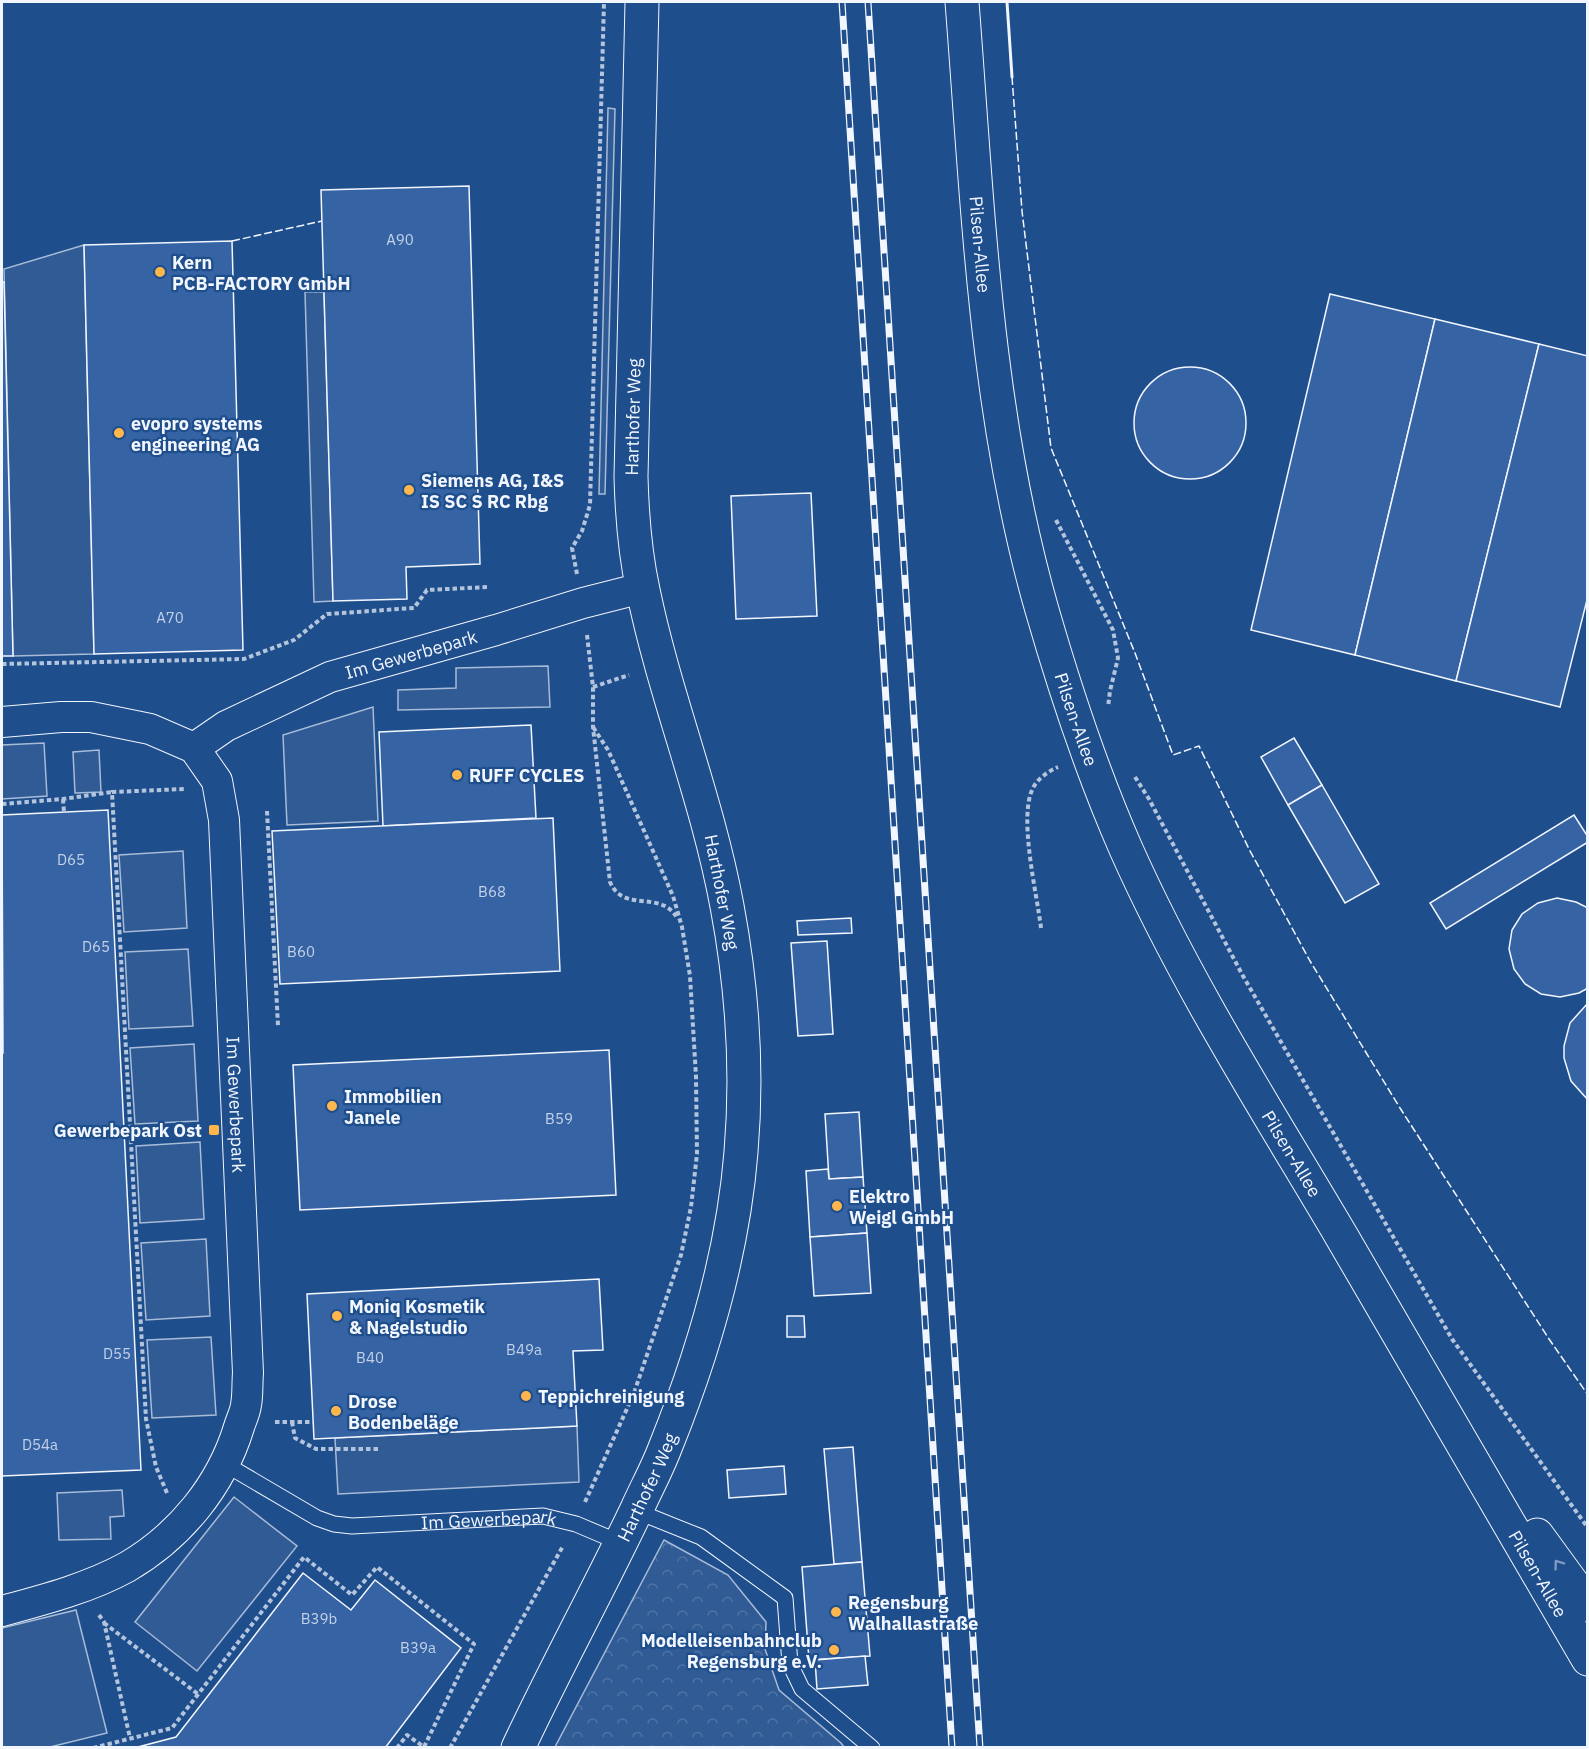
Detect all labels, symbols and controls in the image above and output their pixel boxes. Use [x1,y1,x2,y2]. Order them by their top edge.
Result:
street label: Pilsen-Allee [965,195,996,294]
house number: A90 [386,230,414,249]
place label: Kern PCB-FACTORY GmbH [172,251,351,295]
marker: Kern PCB-FACTORY GmbH [153,265,167,279]
street label: Harthofer Weg [620,358,645,476]
place label: evopro systems engineering AG [131,412,263,456]
marker: evopro systems engineering AG [112,426,126,440]
place label: Siemens AG, I&S IS SC S RC Rbg [421,469,564,513]
marker: Siemens AG, I&S IS SC S RC Rbg [402,483,416,497]
house number: A70 [156,608,184,627]
street label: Im Gewerbepark [342,624,480,684]
street label: Pilsen-Allee [1050,670,1103,769]
place label: RUFF CYCLES [469,764,584,787]
marker: RUFF CYCLES [450,768,464,782]
street label: Harthofer Weg [700,832,745,952]
house number: D65 [57,850,85,869]
house number: B68 [478,882,506,901]
house number: D65 [82,937,110,956]
house number: B60 [287,942,315,961]
street label: Im Gewerbepark [222,1036,251,1174]
place label: Immobilien Janele [344,1085,442,1129]
marker: Immobilien Janele [325,1099,339,1113]
street label: Pilsen-Allee [1257,1106,1327,1201]
house number: B59 [545,1109,573,1128]
place label: Gewerbepark Ost [54,1119,202,1142]
marker: Gewerbepark Ost [207,1123,221,1137]
place label: Elektro Weigl GmbH [849,1185,954,1229]
marker: Elektro Weigl GmbH [830,1199,844,1213]
place label: Moniq Kosmetik & Nagelstudio [349,1295,486,1339]
marker: Moniq Kosmetik & Nagelstudio [330,1309,344,1323]
house number: B49a [506,1340,542,1359]
house number: D55 [103,1344,131,1363]
house number: B40 [356,1348,384,1367]
place label: Teppichreinigung [538,1385,684,1408]
marker: Teppichreinigung [519,1389,533,1403]
place label: Drose Bodenbeläge [348,1390,459,1434]
marker: Drose Bodenbeläge [329,1404,343,1418]
street label: Harthofer Weg [612,1429,682,1545]
house number: D54a [22,1435,58,1454]
street label: Im Gewerbepark [420,1504,560,1534]
street label: Pilsen-Allee [1504,1526,1573,1621]
one-way arrow [1554,1559,1565,1570]
place label: Regensburg Walhallastraße [848,1591,978,1635]
marker: Regensburg Walhallastraße [829,1605,843,1619]
house number: B39b [301,1609,337,1628]
place label: Modelleisenbahnclub Regensburg e.V. [641,1629,822,1673]
house number: B39a [400,1638,436,1657]
marker: Modelleisenbahnclub Regensburg e.V. [827,1643,841,1657]

